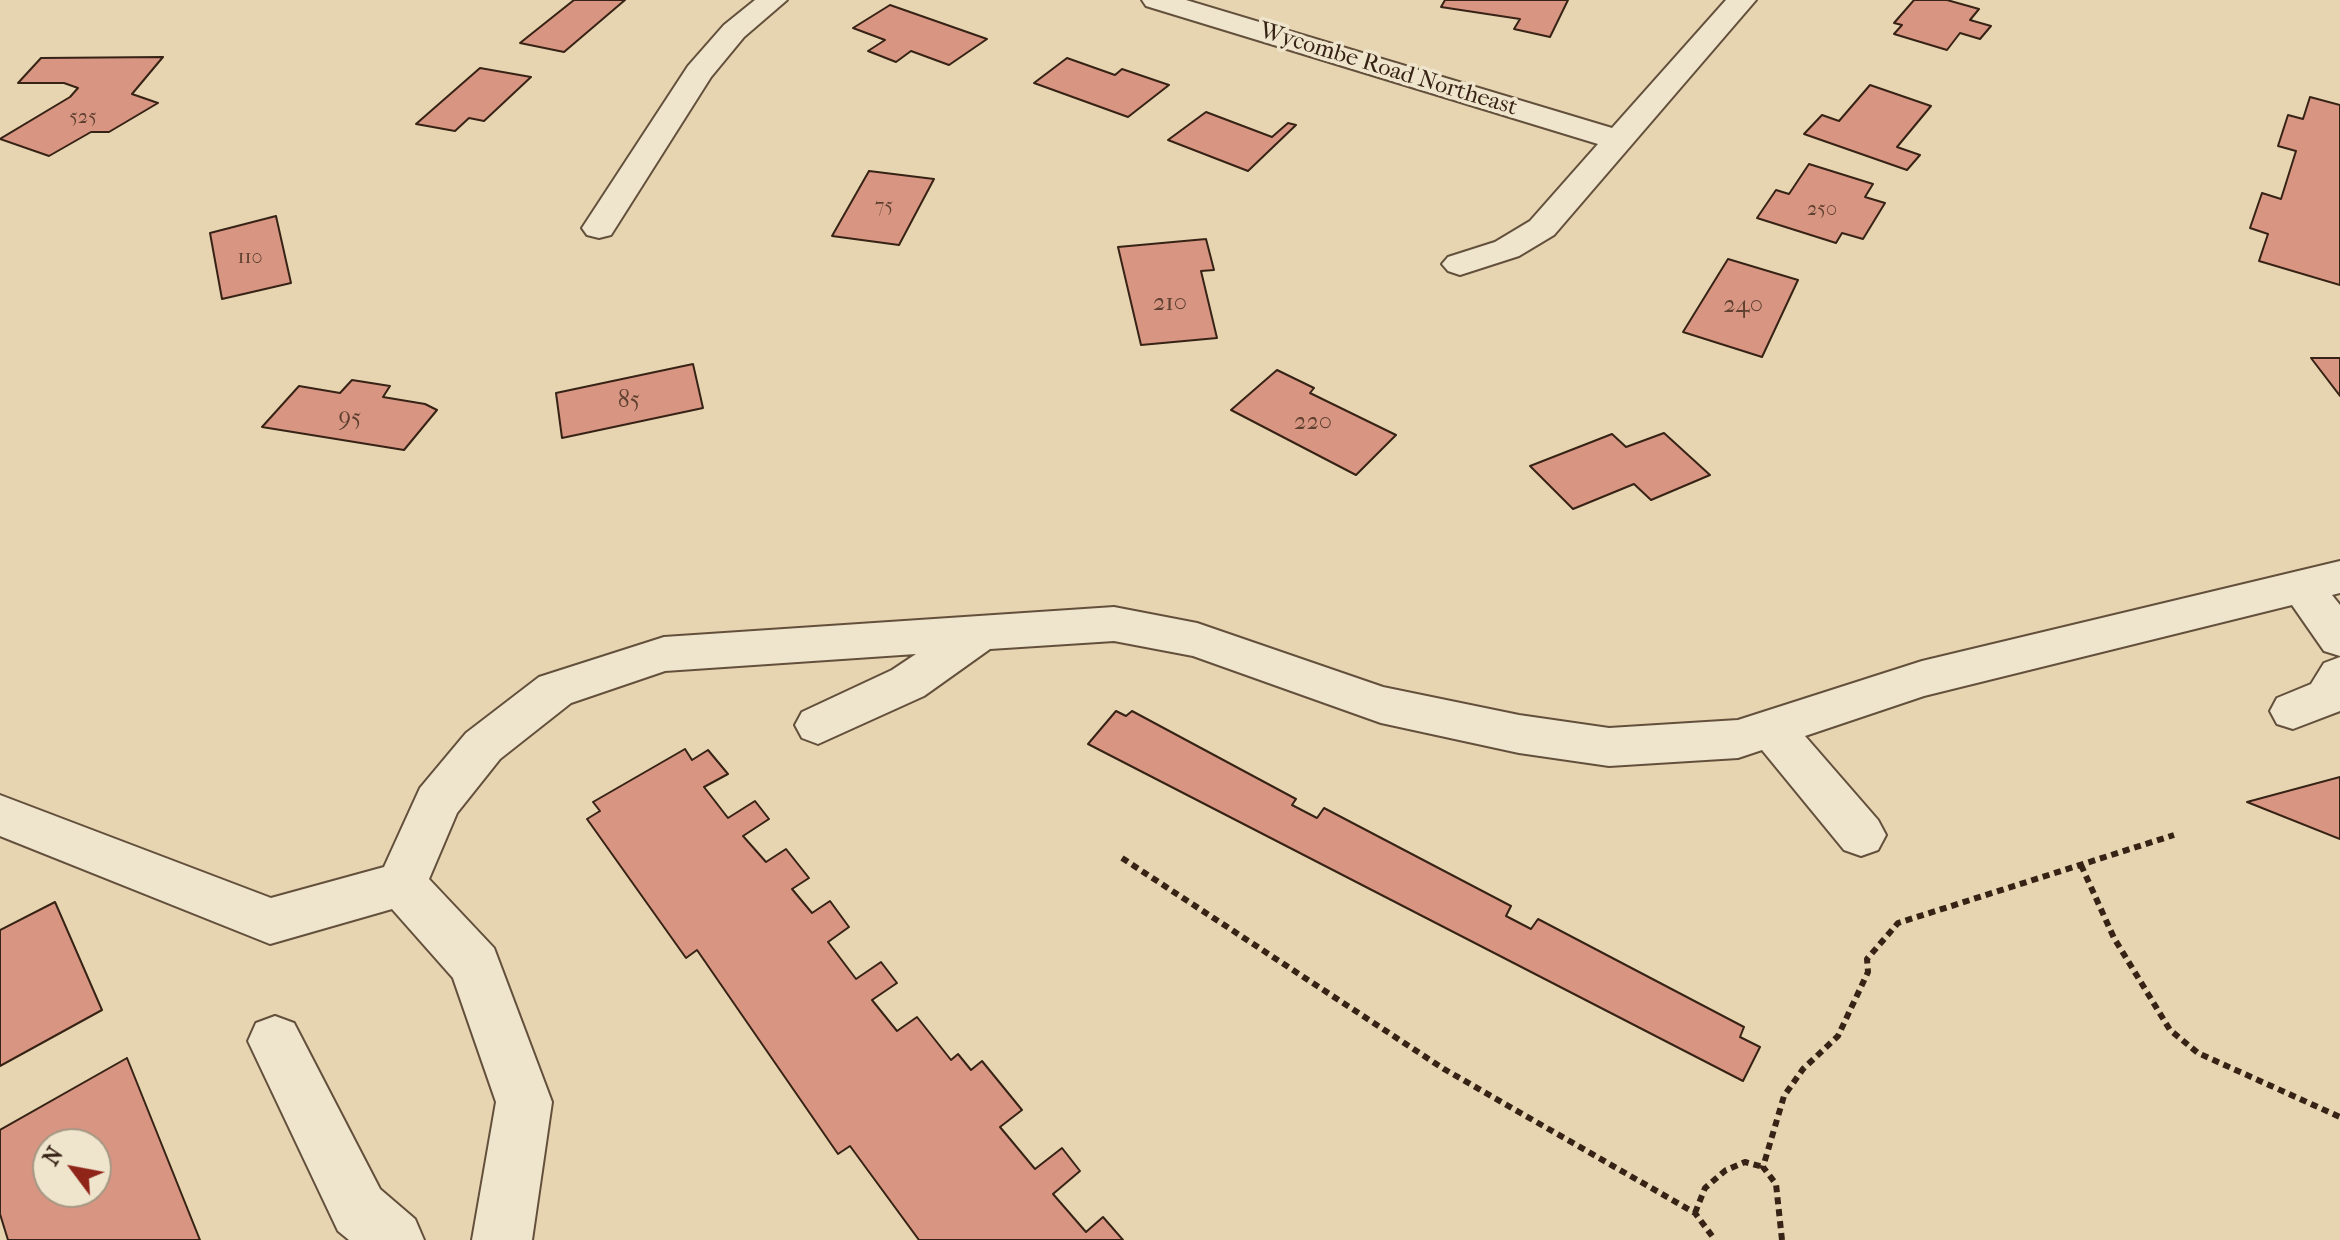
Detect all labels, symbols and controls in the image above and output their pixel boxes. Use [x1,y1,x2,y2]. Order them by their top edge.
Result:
street label: Wycombe Road Northeast [1255,17,1521,123]
house number: 525 [69,106,97,130]
house number: 75 [875,195,893,219]
house number: 250 [1807,198,1837,222]
house number: 110 [237,246,263,270]
house number: 210 [1153,290,1187,318]
house number: 240 [1723,292,1763,320]
house number: 85 [618,387,640,415]
house number: 95 [339,405,361,433]
house number: 220 [1294,409,1332,437]
north arrow [32,1128,112,1208]
text: N [38,1142,69,1170]

